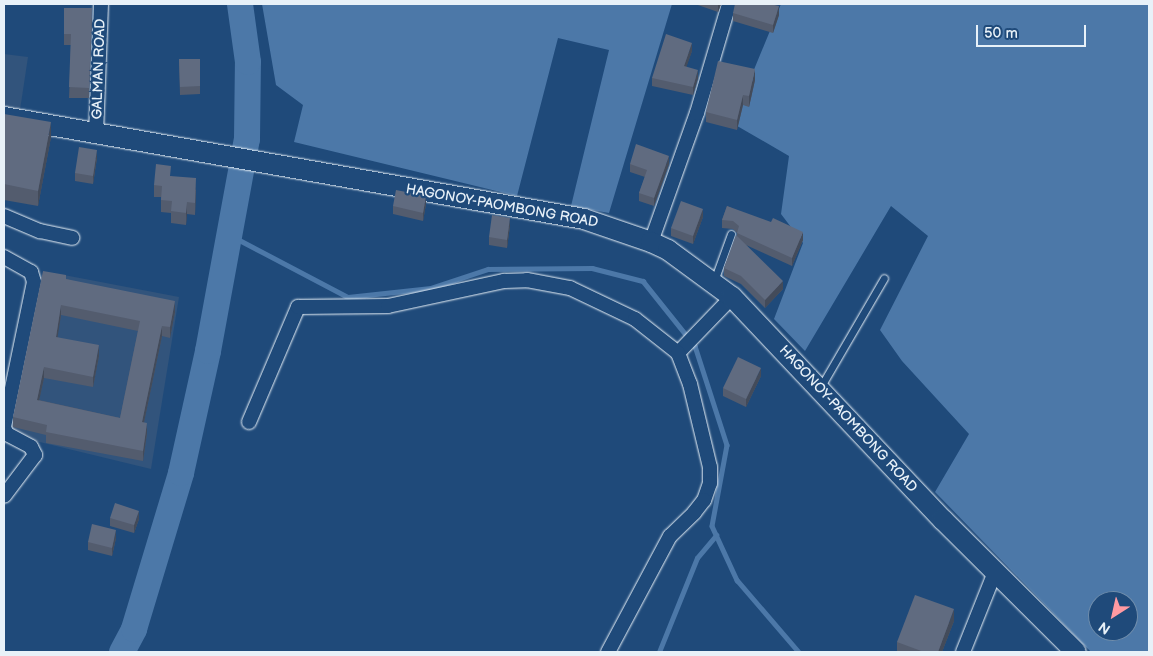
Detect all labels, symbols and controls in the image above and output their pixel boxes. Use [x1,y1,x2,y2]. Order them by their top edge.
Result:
scale bar [978,15,1088,47]
street label: GALMAN ROAD [89,18,109,120]
text: 50 m [984,24,1018,43]
street label: HAGONOY-PAOMBONG ROAD [405,181,599,231]
street label: HAGONOY-PAOMBONG ROAD [775,342,921,496]
north arrow [1088,591,1138,641]
text: N [1096,618,1114,638]

